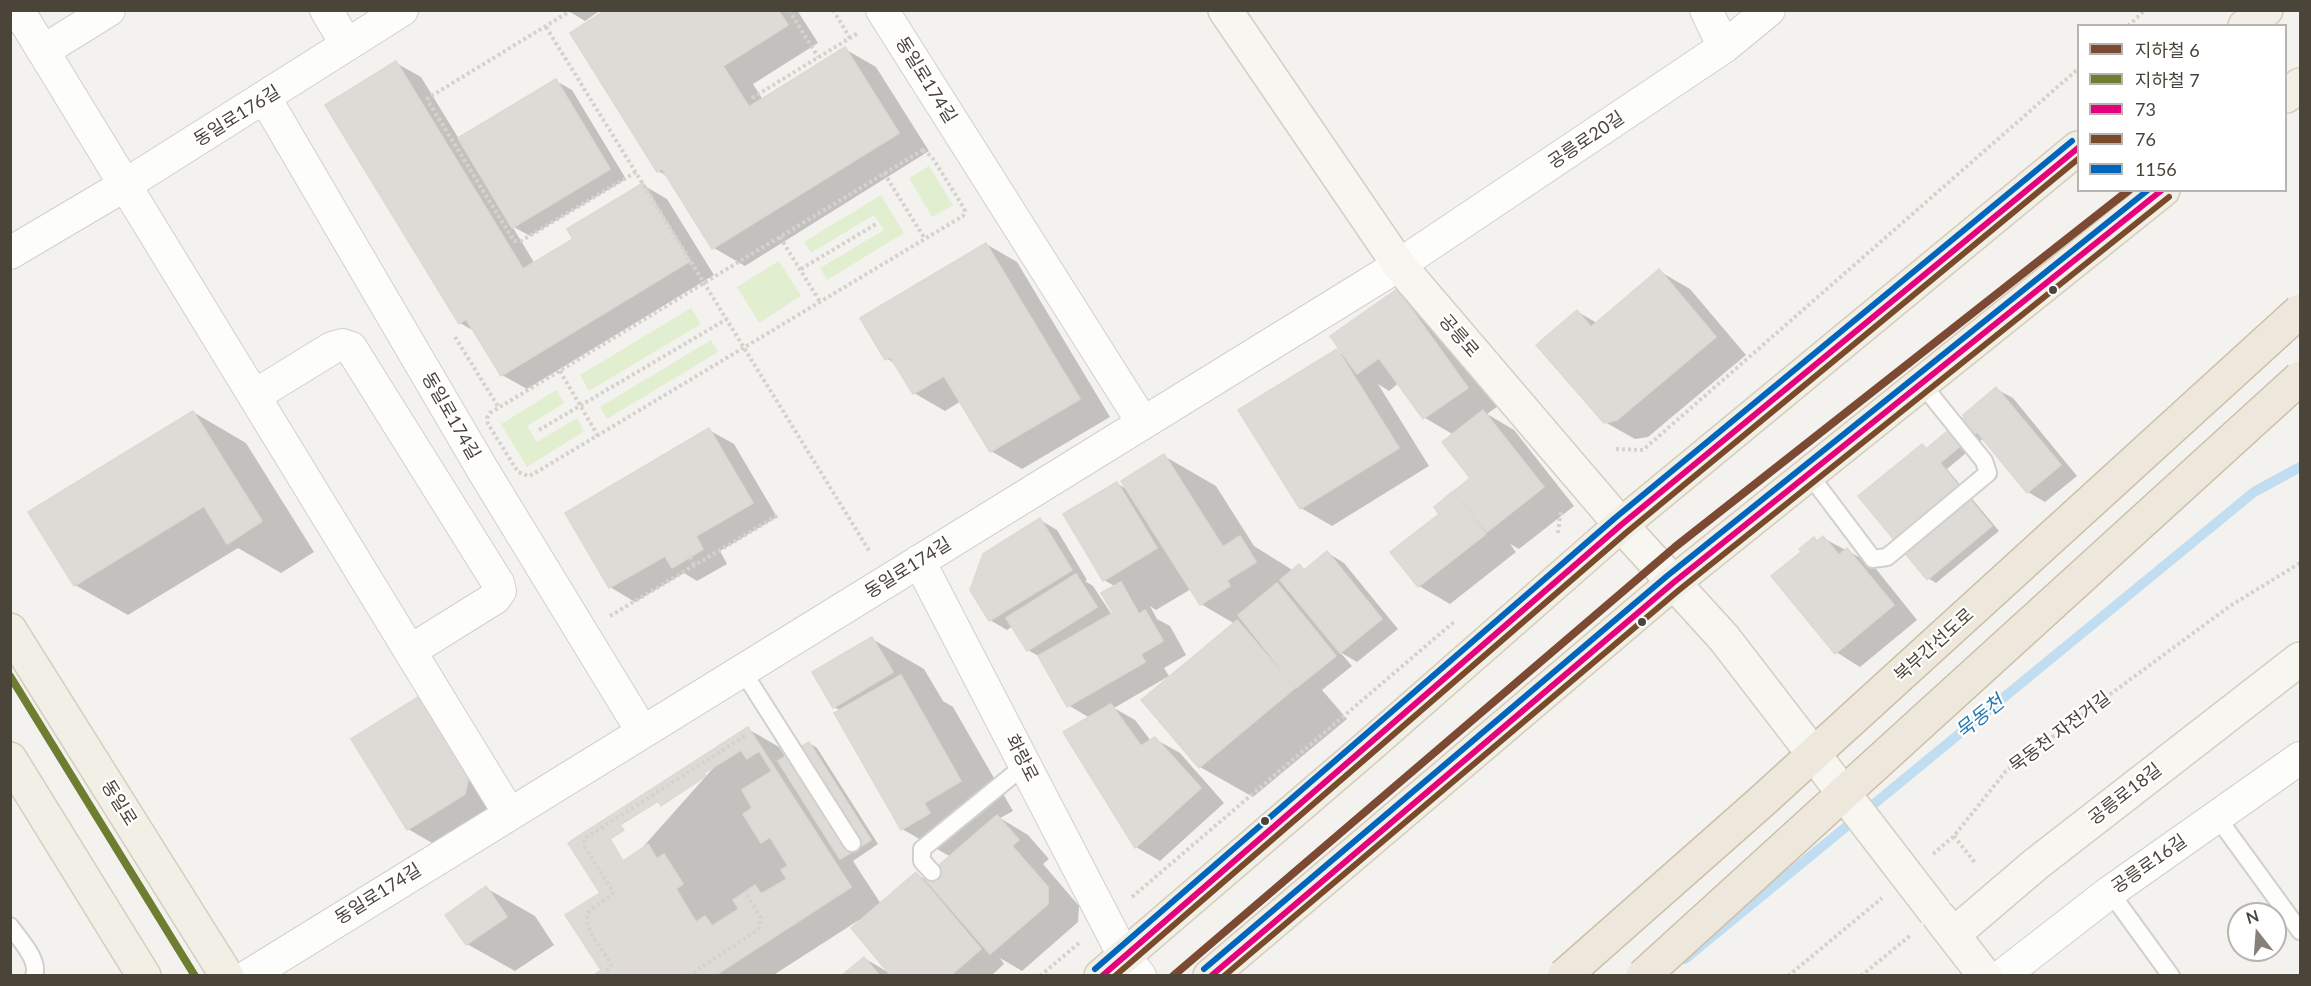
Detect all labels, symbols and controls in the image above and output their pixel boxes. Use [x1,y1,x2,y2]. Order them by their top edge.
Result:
legend [2077,24,2287,192]
street label: 동일로174길 [891,33,961,127]
text: 지하철 6 [2135,39,2200,61]
text: 지하철 7 [2135,69,2200,91]
street label: 동일로176길 [190,81,284,151]
text: 73 [2135,98,2156,120]
street label: 공릉로20길 [1544,107,1628,173]
text: 76 [2135,128,2156,150]
text: 1156 [2135,158,2177,180]
unlabelled marker [2047,284,2059,296]
street label: 공릉로 [1435,310,1483,362]
street label: 동일로174길 [417,368,485,464]
street label: 동일로174길 [861,533,955,603]
street label: 북부간선도로 [1890,604,1978,686]
unlabelled marker [1636,616,1648,628]
street label: 묵동천 자전거길 [2005,687,2115,777]
water label: 묵동천 [1951,690,2009,744]
street label: 화랑로 [1001,731,1043,785]
street label: 공릉로18길 [2084,759,2166,829]
street label: 동일로 [97,776,141,830]
unlabelled marker [1259,815,1271,827]
street label: 공릉로16길 [2107,830,2191,898]
street label: 동일로174길 [331,859,425,929]
north arrow [2227,902,2287,962]
text: N [2243,905,2261,927]

